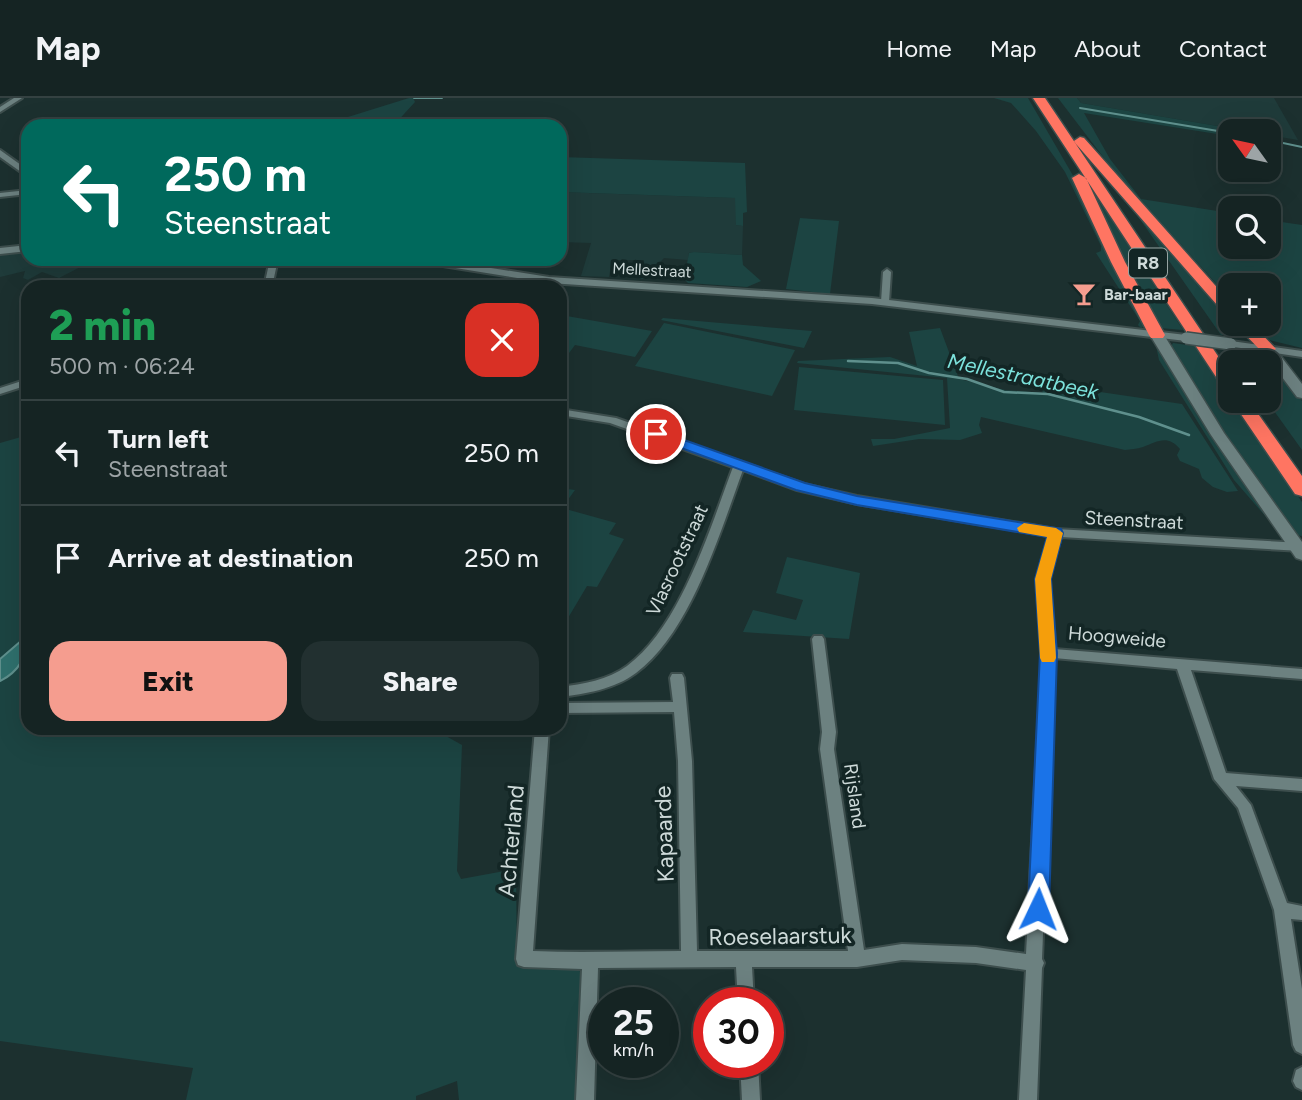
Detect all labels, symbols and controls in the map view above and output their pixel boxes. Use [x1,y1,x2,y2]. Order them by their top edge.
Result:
text: Map [35,29,101,68]
text: Home [886,34,952,63]
text: Map [990,34,1036,63]
text: About [1074,34,1141,63]
text: Contact [1179,34,1267,63]
north arrow [1218,119,1281,182]
map controls [1218,119,1281,413]
text: 250 m [164,144,307,203]
icon: left [49,147,140,238]
button: search [1218,196,1281,259]
text: Steenstraat [164,204,331,242]
road number: R8 [1129,248,1167,278]
street label: Mellestraat [612,258,692,282]
button: + [1218,273,1281,336]
bar icon: Bar-baar [1070,280,1098,308]
place label: Bar-baar [1104,285,1168,304]
text: 2 min [49,300,156,351]
button: close [465,303,539,377]
water label: Mellestraatbeek [945,348,1101,404]
button: − [1218,350,1281,413]
text: 500 m · 06:24 [49,352,195,380]
pin [626,404,686,464]
icon: arrive [637,415,675,453]
text: Turn left [108,423,209,455]
icon: left [49,434,87,472]
text: 250 m [464,437,539,469]
text: Steenstraat [108,455,228,483]
street label: Vlasrootstraat [641,501,713,619]
street label: Steenstraat [1084,506,1184,534]
icon: arrive [49,539,87,577]
text: Arrive at destination [108,542,353,574]
text: 250 m [464,542,539,574]
street label: Hoogweide [1067,621,1167,653]
button: Exit [49,641,287,721]
button: Share [301,641,539,721]
street label: Rijsland [839,762,871,830]
street label: Achterland [492,784,530,898]
street label: Kapaarde [648,785,680,883]
position arrow [1001,872,1075,946]
street label: Roeselaarstuk [708,921,853,951]
speed limit sign: 30 [693,987,784,1078]
text: 25 [613,1002,654,1044]
text: km/h [613,1039,654,1061]

